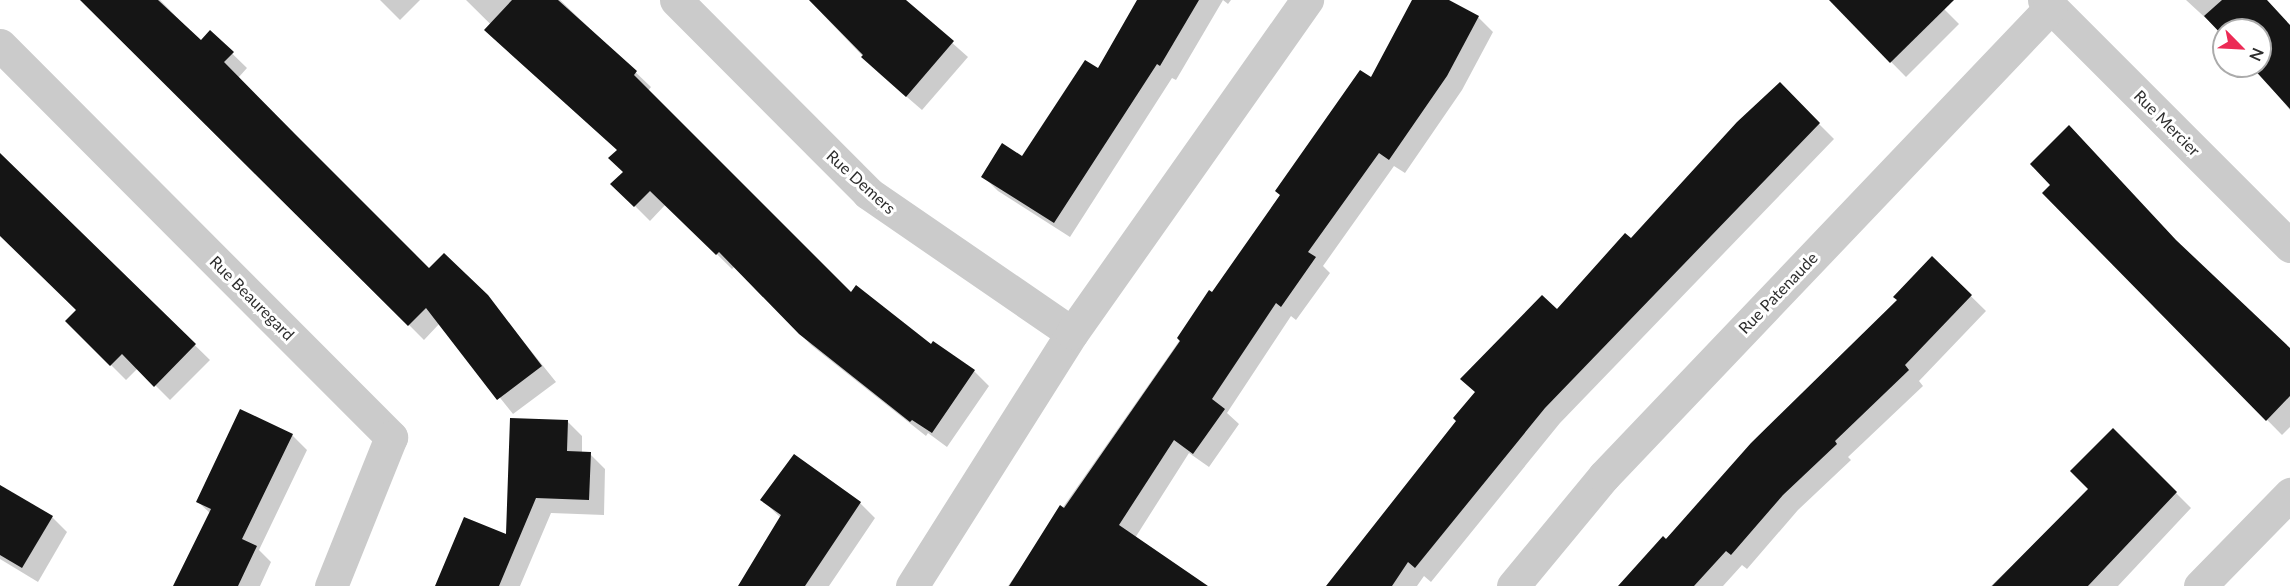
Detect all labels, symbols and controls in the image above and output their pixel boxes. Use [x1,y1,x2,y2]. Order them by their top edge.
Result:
north arrow [2212,18,2272,78]
text: N [2246,45,2268,64]
street label: Rue Mercier [2130,86,2204,160]
street label: Rue Demers [823,146,899,218]
street label: Rue Patenaude [1734,248,1822,338]
street label: Rue Beauregard [206,252,298,344]

